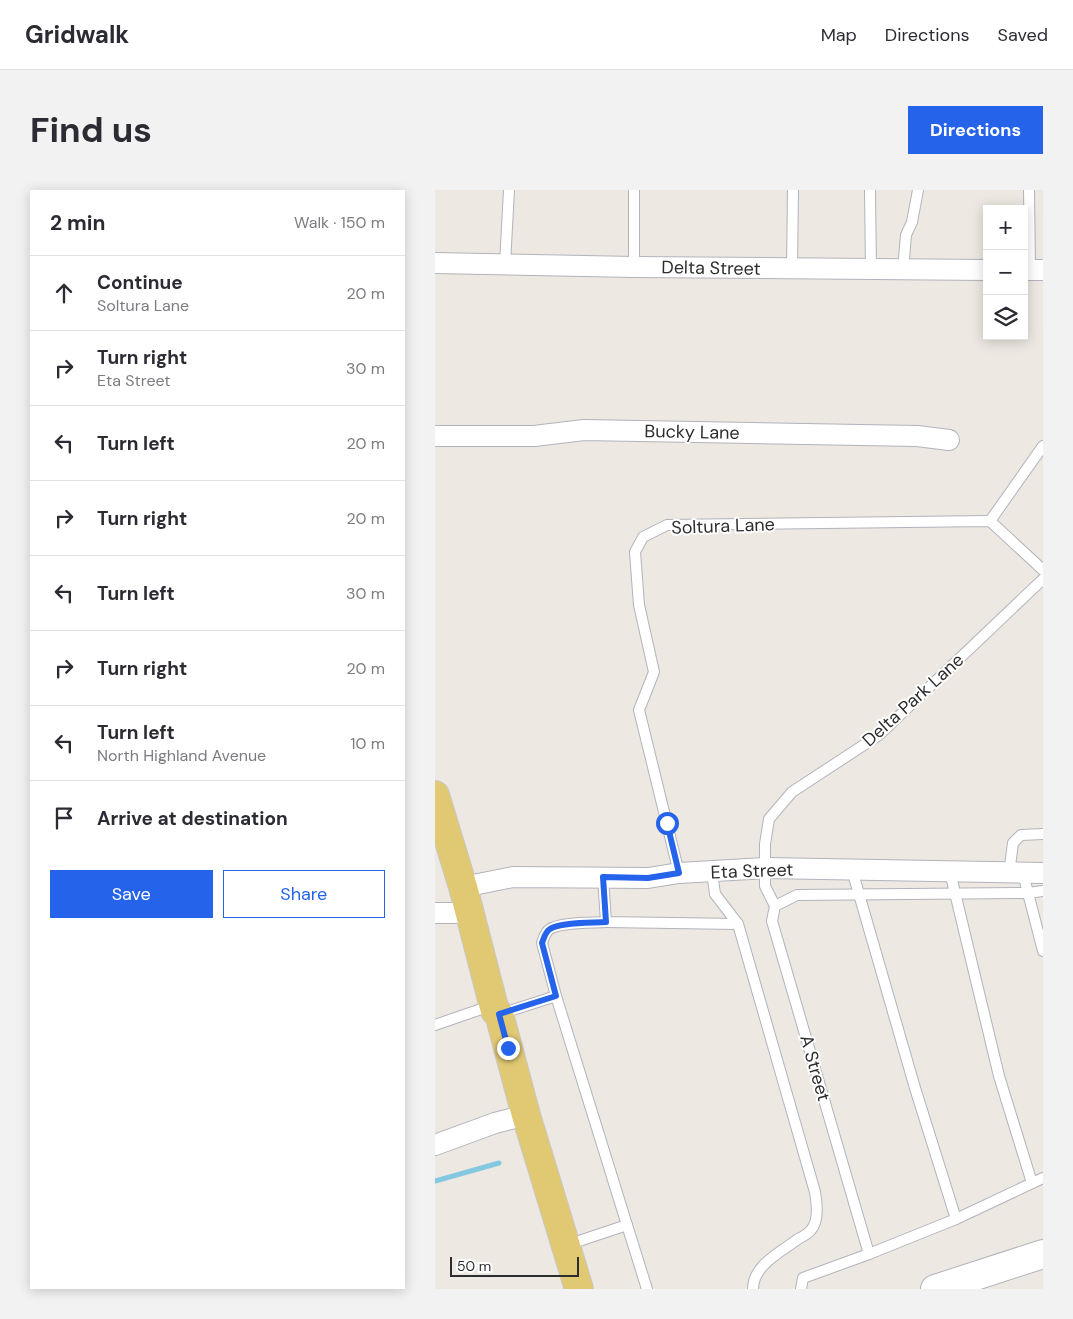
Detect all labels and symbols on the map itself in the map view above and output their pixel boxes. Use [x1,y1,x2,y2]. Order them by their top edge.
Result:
street label: Delta Street [661,255,761,281]
street label: Bucky Lane [644,419,740,445]
street label: Soltura Lane [671,512,775,540]
street label: Delta Park Lane [857,648,969,752]
route start [656,812,679,835]
street label: Eta Street [710,858,794,884]
street label: A Street [794,1032,836,1104]
route end [497,1037,520,1060]
scale bar [450,1254,579,1277]

